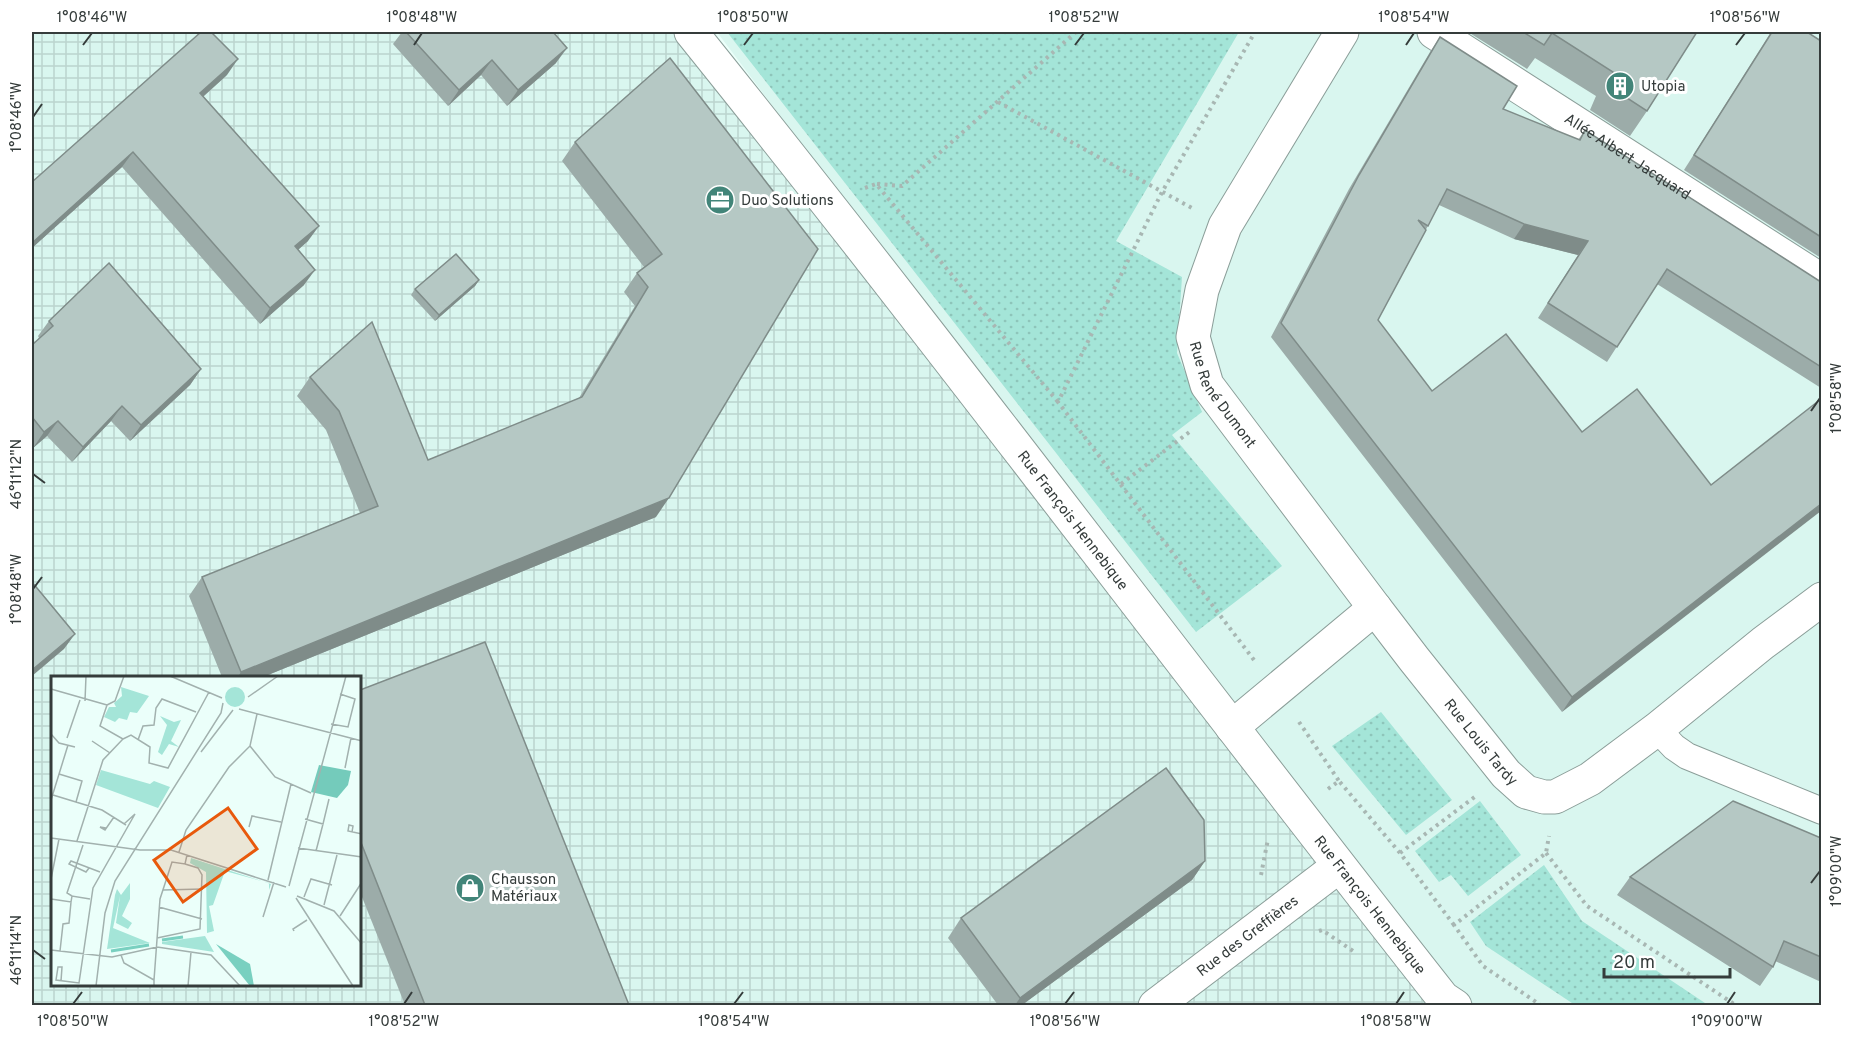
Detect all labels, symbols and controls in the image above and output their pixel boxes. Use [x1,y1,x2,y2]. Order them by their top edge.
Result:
text: 1°08'46"W [57,9,127,28]
text: 1°08'48"W [387,9,457,28]
text: 1°08'50"W [717,9,789,28]
text: 1°08'52"W [1049,9,1119,28]
text: 1°08'54"W [1378,9,1450,28]
text: 1°08'56"W [1710,9,1780,28]
building icon: Utopia [1604,70,1636,102]
place label: Utopia [1641,78,1685,97]
text: 1°08'46"W [8,82,27,152]
street label: Allée Albert Jacquard [1560,110,1694,205]
office icon: Duo Solutions [704,184,736,216]
place label: Duo Solutions [741,192,834,211]
street label: Rue René Dumont [1184,339,1259,453]
text: 1°08'58"W [1828,363,1847,433]
text: 46°11'12"N [8,439,27,509]
street label: Rue François Hennebique [1012,448,1132,595]
text: 1°08'48"W [8,554,27,624]
inset map [51,676,362,986]
street label: Rue Louis Tardy [1439,696,1521,791]
street label: Rue François Hennebique [1309,833,1429,979]
text: 1°09'00"W [1828,835,1847,907]
place label: Chausson Matériaux [491,871,558,907]
shop icon: Chausson Matériaux [454,872,486,904]
street label: Rue des Greffières [1194,892,1303,982]
text: 46°11'14"N [8,915,27,985]
scale bar [1604,941,1730,979]
text: 20 m [1613,952,1655,975]
text: 1°08'50"W [37,1013,109,1032]
text: 1°08'52"W [369,1013,439,1032]
text: 1°08'54"W [698,1013,770,1032]
text: 1°08'56"W [1030,1013,1100,1032]
text: 1°08'58"W [1361,1013,1431,1032]
text: 1°09'00"W [1691,1013,1763,1032]

